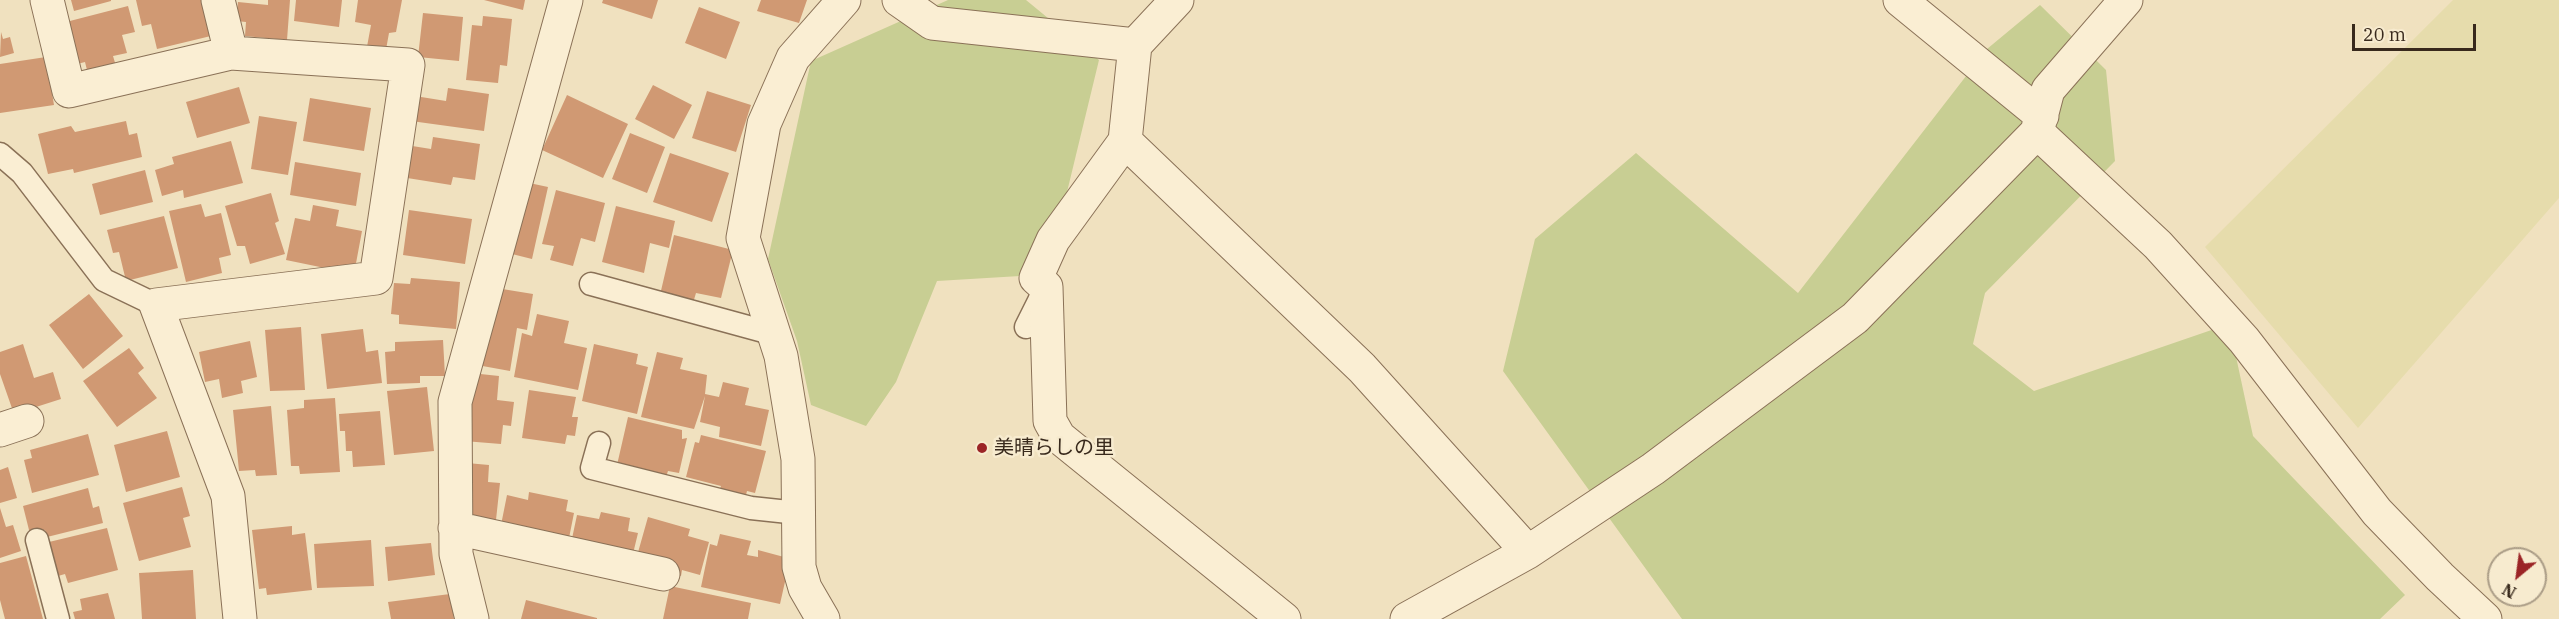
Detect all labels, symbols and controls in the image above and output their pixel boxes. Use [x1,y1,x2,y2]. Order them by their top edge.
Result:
scale bar [2355,12,2480,50]
text: 20 m [2363,23,2406,46]
place label: 美晴らしの里 [994,436,1114,460]
marker: 美晴らしの里 [975,441,989,455]
north arrow [2487,547,2547,607]
text: N [2499,579,2520,603]

